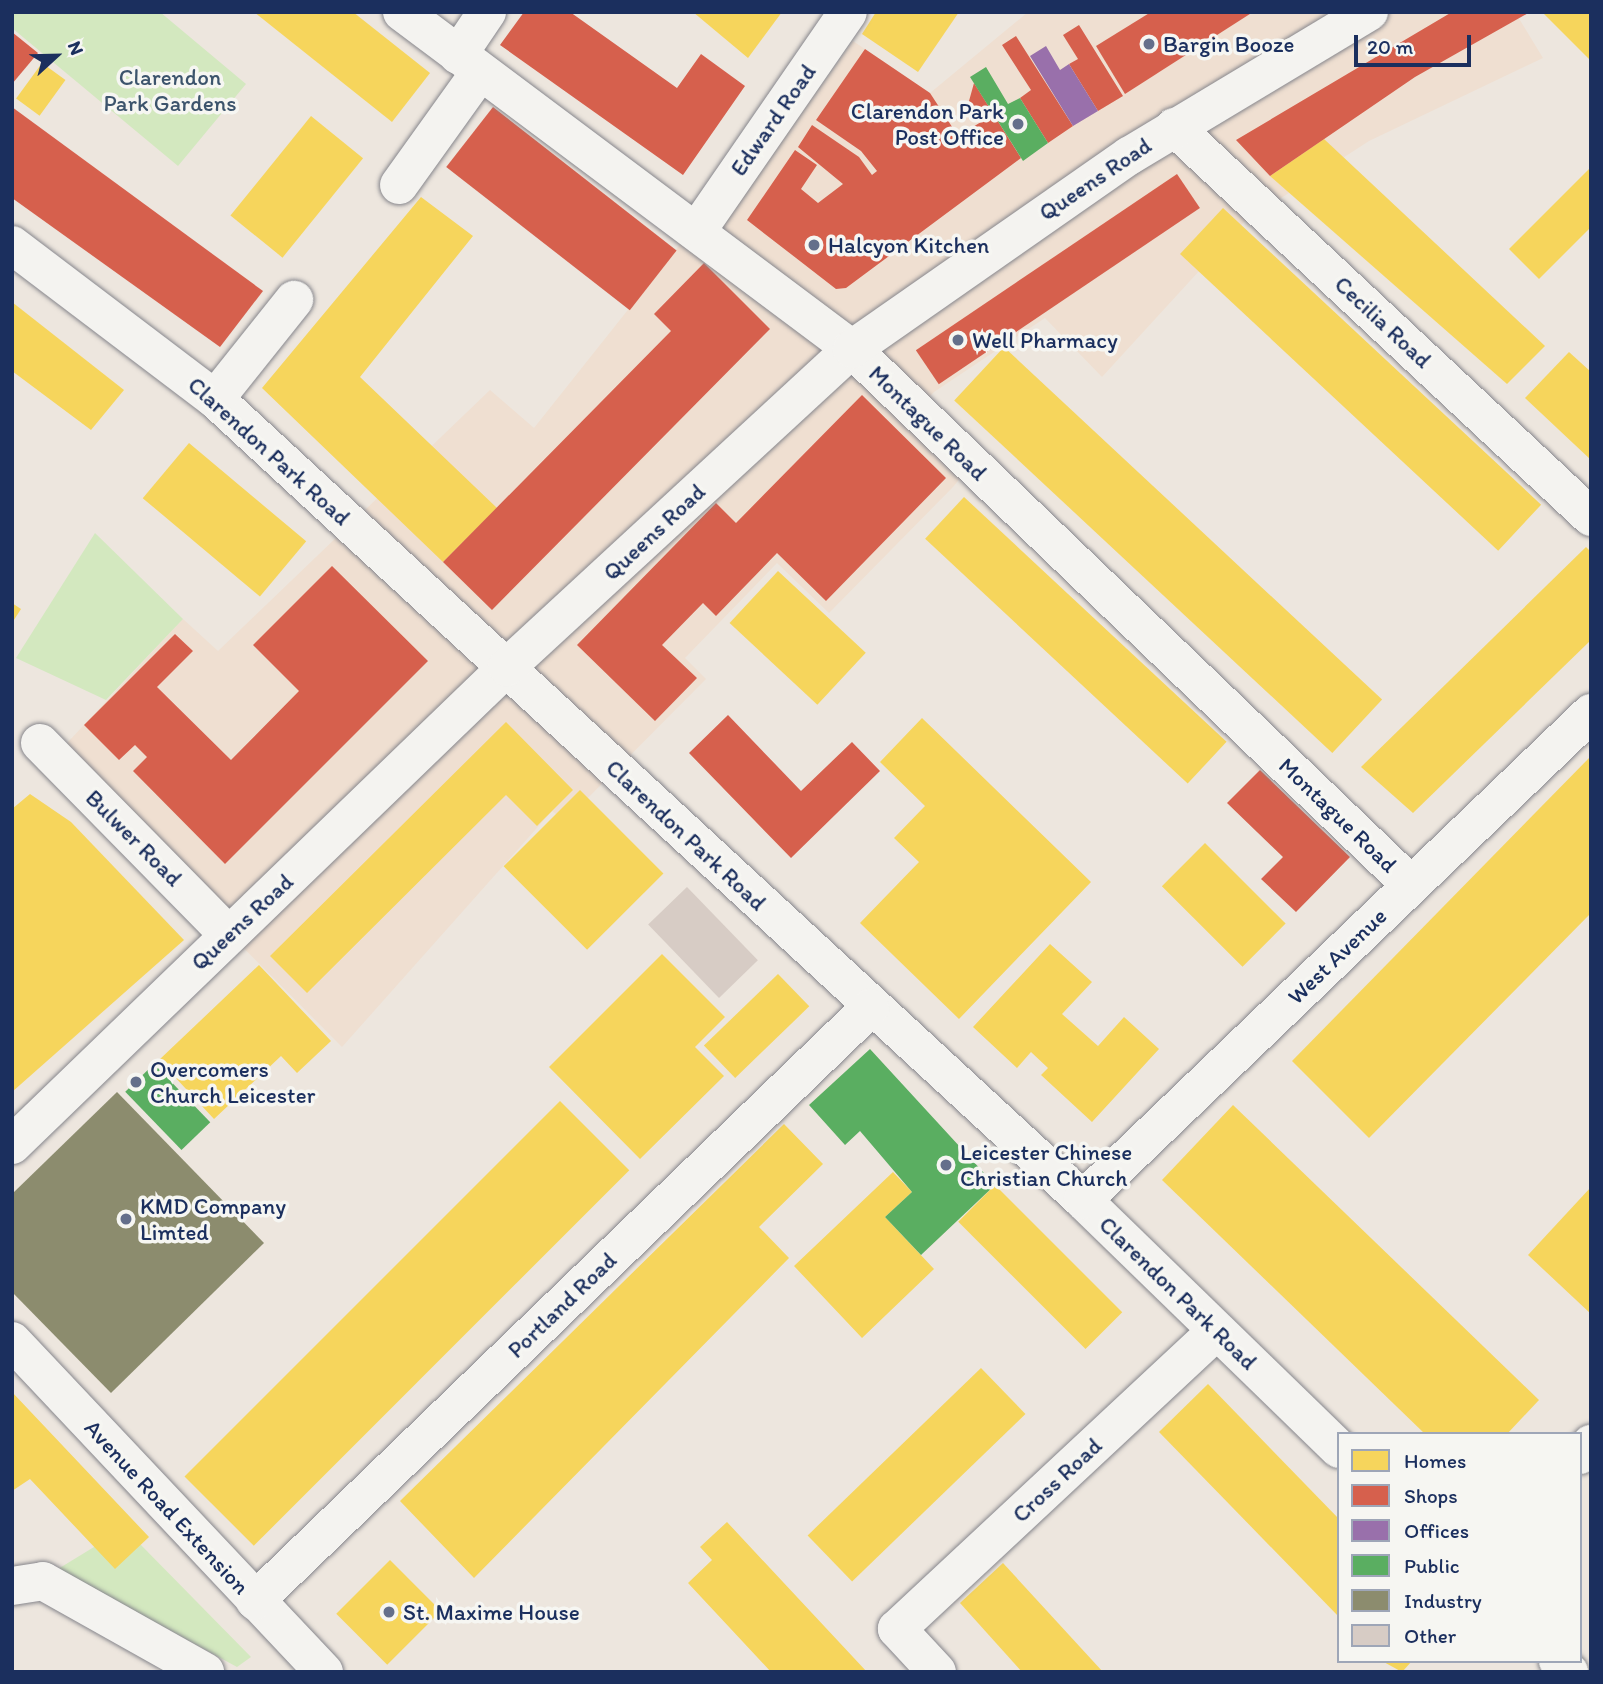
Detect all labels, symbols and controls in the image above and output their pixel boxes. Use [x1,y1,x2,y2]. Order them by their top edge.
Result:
north arrow [21,21,91,91]
scale bar [1358,21,1475,65]
place label: Bargin Booze [1163,30,1295,58]
text: 20 m [1367,34,1413,59]
marker: Bargin Booze [1141,36,1157,52]
text: N [63,38,89,58]
street label: Edward Road [725,59,821,181]
park label: Clarendon Park Gardens [103,63,237,117]
place label: Clarendon Park Post Office [851,97,1004,151]
marker: Clarendon Park Post Office [1010,116,1026,132]
street label: Queens Road [1034,131,1156,227]
place label: Halcyon Kitchen [828,231,989,259]
marker: Halcyon Kitchen [806,237,822,253]
street label: Cecilia Road [1329,270,1437,374]
place label: Well Pharmacy [972,326,1118,354]
marker: Well Pharmacy [950,332,966,348]
street label: Montague Road [863,360,993,486]
street label: Clarendon Park Road [183,371,355,531]
street label: Queens Road [597,478,711,586]
street label: Montague Road [1273,752,1403,878]
street label: Clarendon Park Road [601,754,771,916]
street label: Bulwer Road [80,784,188,892]
street label: Queens Road [185,868,299,976]
street label: West Avenue [1282,902,1392,1010]
place label: Overcomers Church Leicester [150,1055,316,1109]
marker: Overcomers Church Leicester [128,1074,144,1090]
place label: Leicester Chinese Christian Church [960,1138,1132,1192]
marker: Leicester Chinese Christian Church [938,1157,954,1173]
place label: KMD Company Limted [140,1192,286,1246]
marker: KMD Company Limted [118,1211,134,1227]
street label: Clarendon Park Road [1094,1211,1262,1375]
street label: Portland Road [502,1247,622,1363]
street label: Avenue Road Extension [79,1414,255,1600]
street label: Cross Road [1007,1432,1107,1528]
legend [1337,1432,1582,1663]
text: Homes [1404,1448,1466,1473]
text: Shops [1404,1483,1458,1508]
text: Offices [1404,1518,1469,1543]
text: Public [1404,1553,1460,1578]
text: Industry [1404,1588,1482,1613]
place label: St. Maxime House [403,1598,579,1626]
marker: St. Maxime House [381,1604,397,1620]
text: Other [1404,1623,1456,1648]

